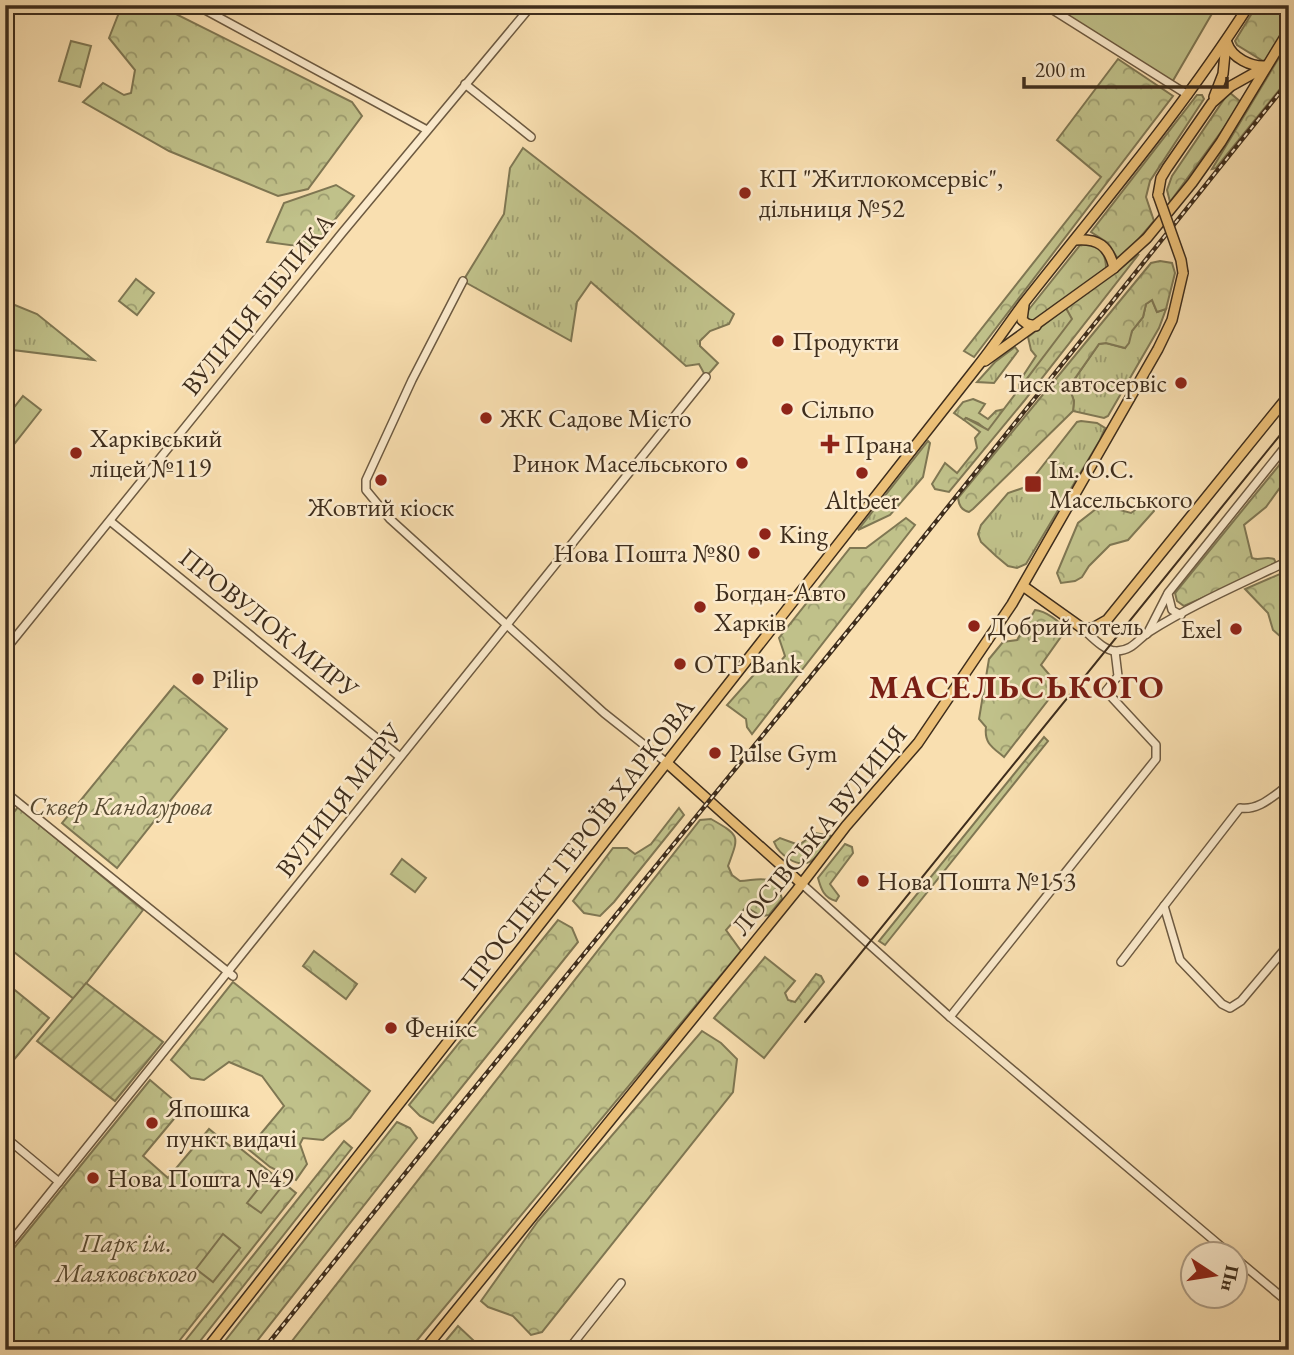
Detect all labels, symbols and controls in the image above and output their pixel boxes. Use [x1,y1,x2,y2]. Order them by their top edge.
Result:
scale bar [1024,46,1228,90]
text: 200 m [1035,56,1086,83]
place label: КП "Житлокомсервіс", дільниця №52 [759,161,1003,225]
marker: КП "Житлокомсервіс", дільниця №52 [737,185,753,201]
street label: ВУЛИЦЯ БІБЛИКА [174,205,343,402]
place label: Продукти [792,324,900,358]
marker: Продукти [770,333,786,349]
place label: Тиск автосервіс [1004,366,1167,400]
marker: Тиск автосервіс [1173,375,1189,391]
place label: Сільпо [801,392,874,426]
place label: ЖК Садове Місто [499,401,692,435]
marker: Сільпо [779,401,795,417]
marker: ЖК Садове Місто [478,410,494,426]
place label: Харківський ліцей №119 [89,421,223,485]
place label: Прана [844,427,913,461]
marker: Прана [822,436,838,452]
marker: Харківський ліцей №119 [68,445,84,461]
place label: Ринок Масельського [512,446,728,480]
place label: Ім. О.С. Масельського [1049,452,1193,516]
marker: Ринок Масельського [734,455,750,471]
marker: Altbeer [854,465,870,481]
marker: Жовтий кіоск [373,472,389,488]
marker: Ім. О.С. Масельського [1023,474,1043,494]
place label: Altbeer [824,483,900,517]
place label: Жовтий кіоск [307,490,455,524]
place label: King [779,517,829,551]
marker: King [757,526,773,542]
place label: Нова Пошта №80 [553,536,740,570]
street label: ПРОВУЛОК МИРУ [172,540,366,706]
marker: Нова Пошта №80 [746,545,762,561]
place label: Богдан-Авто Харків [713,575,846,639]
marker: Богдан-Авто Харків [692,599,708,615]
place label: Добрий готель [988,609,1144,643]
place label: Exel [1180,612,1222,646]
marker: Добрий готель [966,618,982,634]
marker: Exel [1228,621,1244,637]
place label: OTP Bank [694,647,803,681]
marker: OTP Bank [672,656,688,672]
place label: Pilip [212,662,259,696]
district label: МАСЕЛЬСЬКОГО [868,665,1166,708]
marker: Pilip [190,671,206,687]
street label: ПРОСПЕКТ ГЕРОЇВ ХАРКОВА [452,690,702,997]
street label: ВУЛИЦЯ МИРУ [268,715,410,884]
street label: ЛОСІВСЬКА ВУЛИЦЯ [724,718,914,942]
place label: Pulse Gym [729,736,838,770]
marker: Pulse Gym [707,745,723,761]
park label: Сквер Кандаурова [29,789,213,823]
place label: Нова Пошта №153 [877,864,1076,898]
marker: Нова Пошта №153 [855,873,871,889]
place label: Фенікс [405,1011,477,1045]
marker: Фенікс [383,1020,399,1036]
place label: Япошка пункт видачі [165,1091,297,1155]
marker: Япошка пункт видачі [144,1115,160,1131]
place label: Нова Пошта №49 [107,1161,294,1195]
marker: Нова Пошта №49 [85,1170,101,1186]
park label: Парк ім. Маяковського [53,1226,197,1290]
north arrow [1178,1240,1248,1310]
text: Пн [1215,1263,1245,1294]

